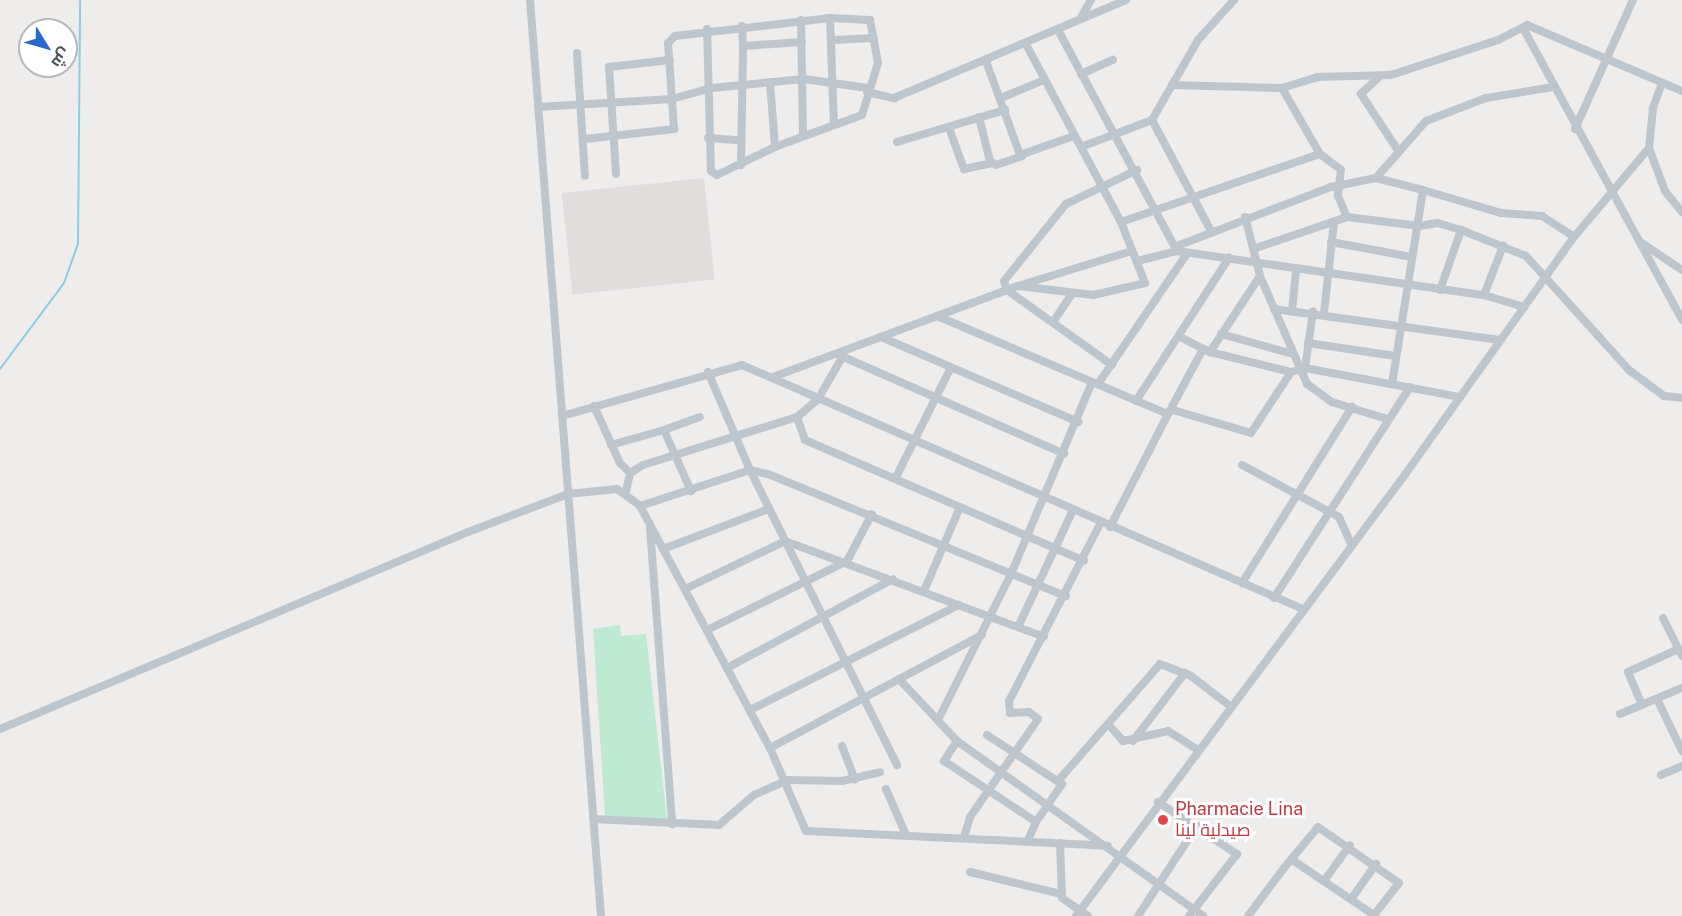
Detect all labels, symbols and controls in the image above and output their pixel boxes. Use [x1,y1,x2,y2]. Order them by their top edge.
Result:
north arrow [18,18,78,78]
text: ش [47,44,75,72]
place label: Pharmacie Lina صيدلية لينا [1175,799,1303,842]
marker: Pharmacie Lina صيدلية لينا [1156,813,1170,827]

